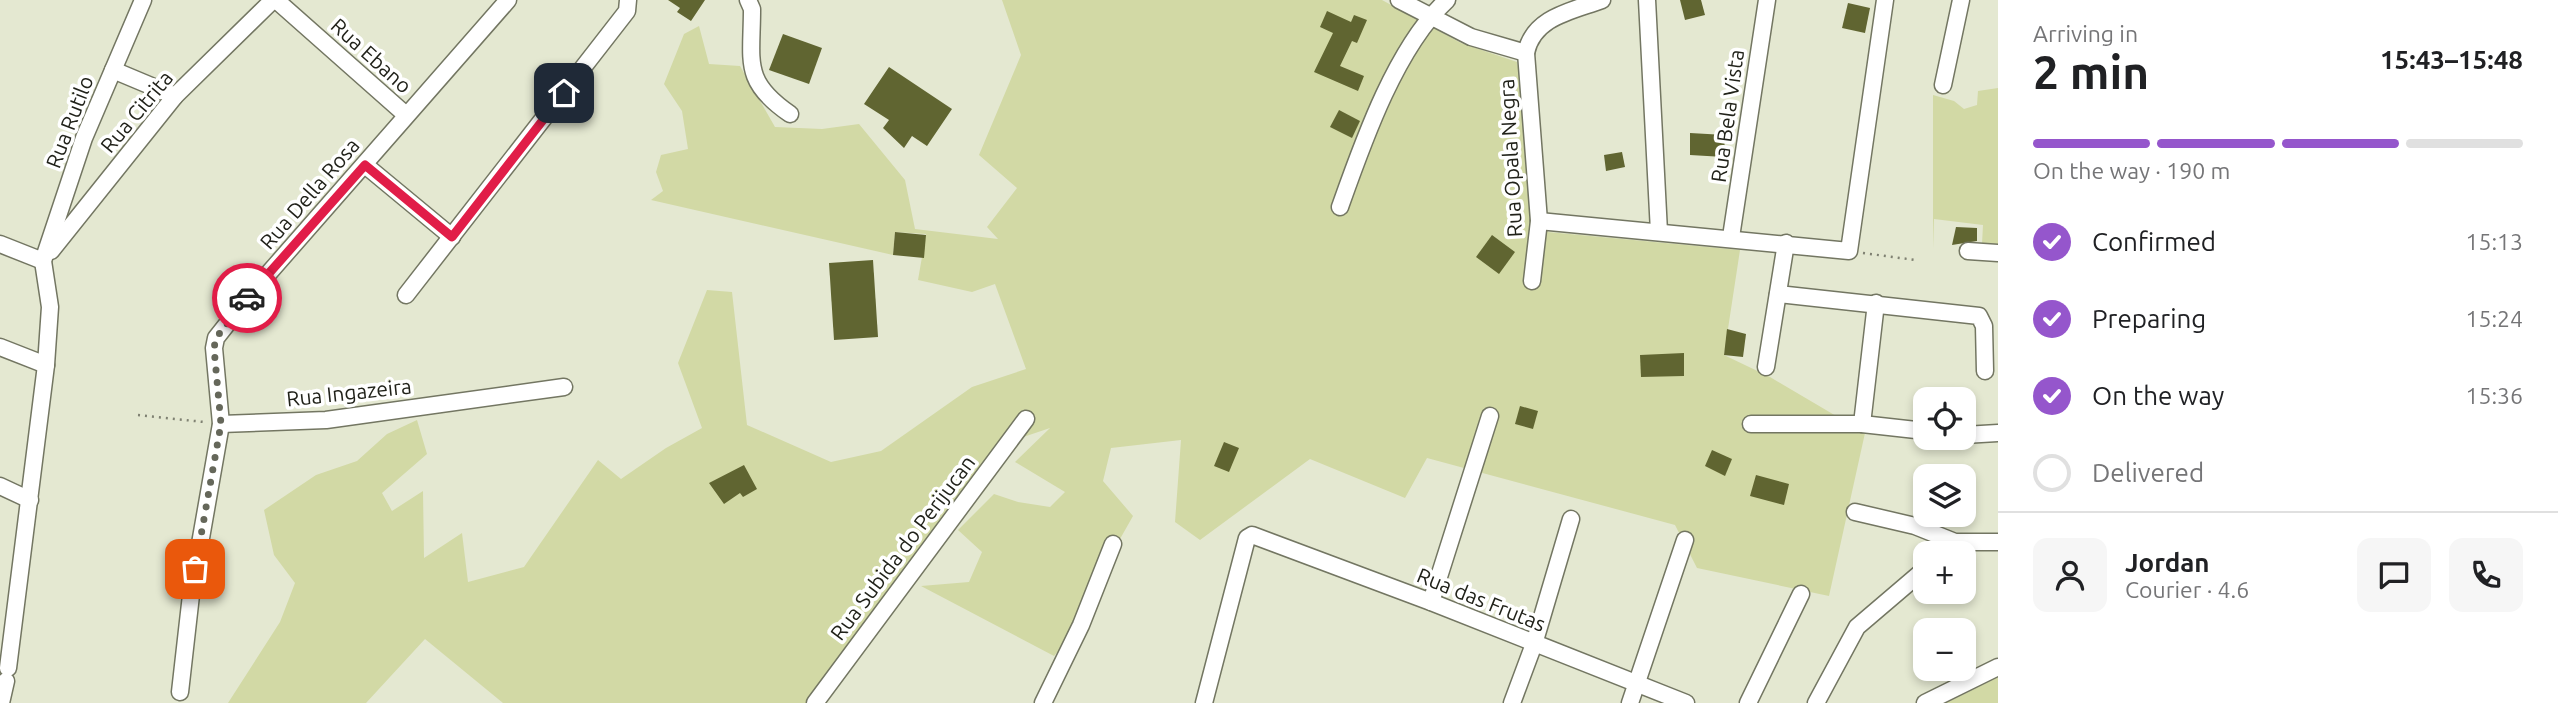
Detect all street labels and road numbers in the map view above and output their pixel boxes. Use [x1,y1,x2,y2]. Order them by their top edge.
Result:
street label: Rua Ebano [327,13,417,98]
street label: Rua Bela Vista [1706,48,1748,184]
street label: Rua Citrita [95,66,177,157]
street label: Rua Rutilo [40,72,98,171]
street label: Rua Opala Negra [1494,78,1526,238]
street label: Rua Della Rosa [255,133,364,254]
street label: Rua Ingazeira [285,373,413,411]
street label: Rua Subida do Perijucan [825,450,979,644]
street label: Rua das Frutas [1414,562,1549,636]

